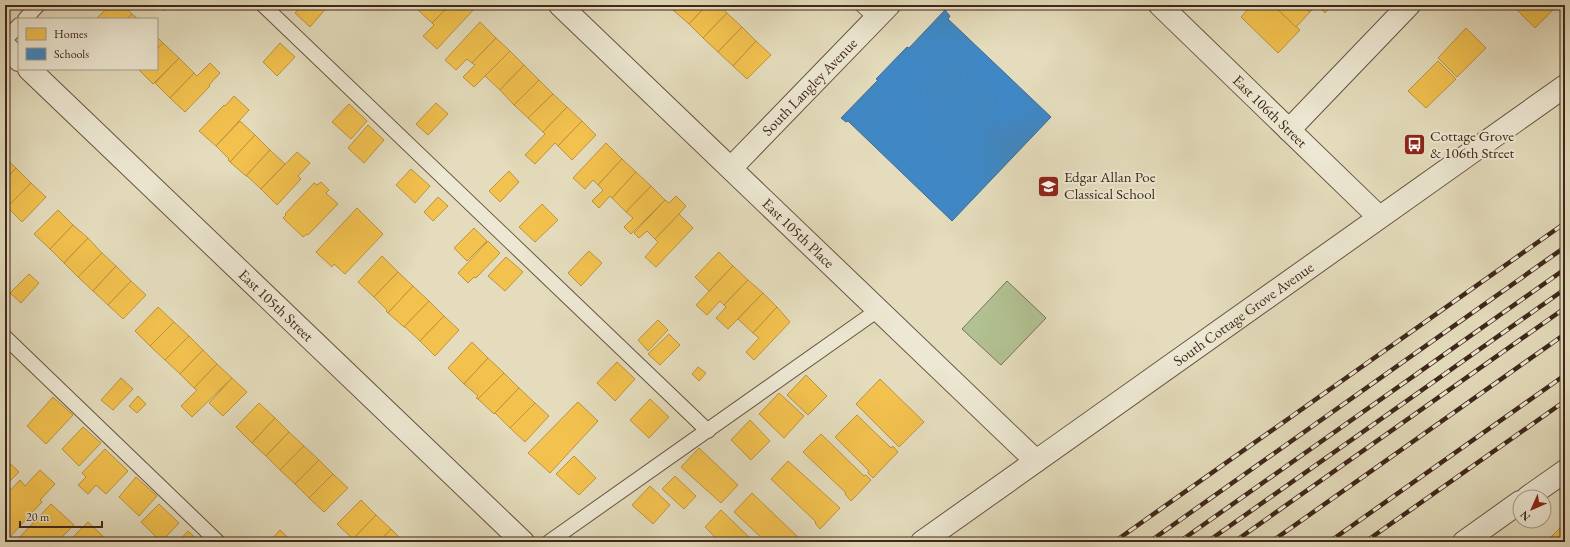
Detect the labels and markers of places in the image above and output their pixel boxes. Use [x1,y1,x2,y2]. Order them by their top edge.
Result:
place label: Cottage Grove & 106th Street [1430,126,1515,162]
bus stop icon: Cottage Grove & 106th Street [1401,132,1427,158]
place label: Edgar Allan Poe Classical School [1064,167,1156,203]
school or university icon: Edgar Allan Poe Classical School [1036,173,1062,199]

